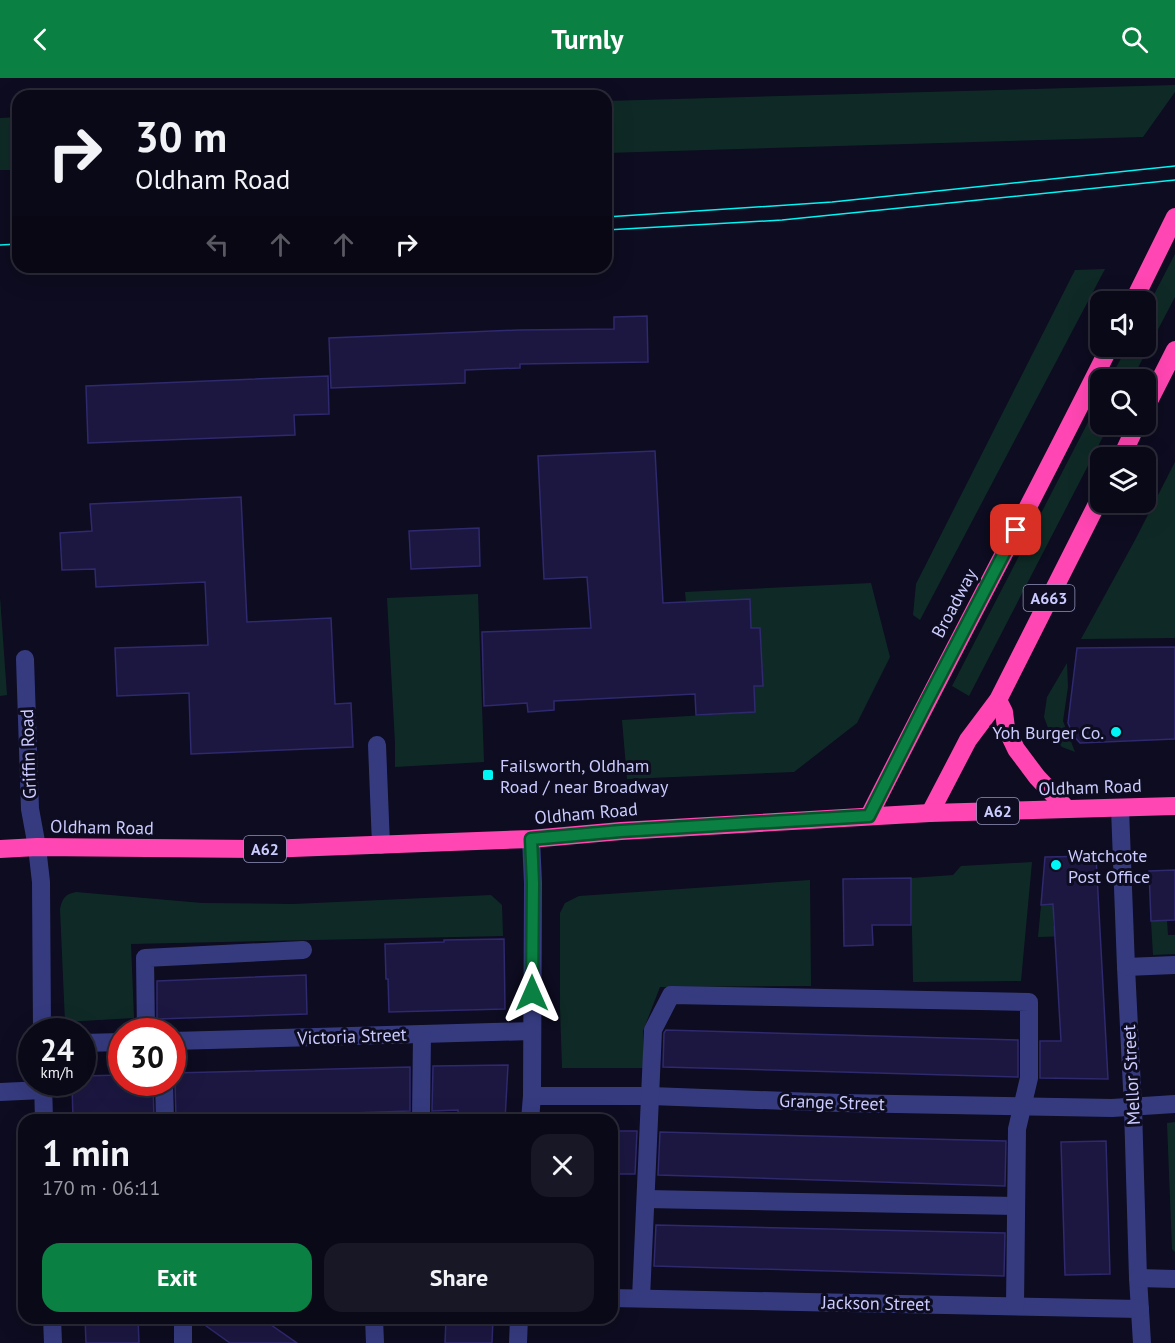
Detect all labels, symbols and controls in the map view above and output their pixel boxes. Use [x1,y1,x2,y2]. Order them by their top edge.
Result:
text: Turnly [551,22,624,56]
icon: back [24,23,57,56]
icon: search [1118,23,1151,56]
text: 30 m [135,109,227,164]
icon: right [36,114,114,192]
text: Oldham Road [135,162,290,196]
icon: left [201,228,234,261]
icon: ahead [264,228,297,261]
icon: ahead [327,228,360,261]
icon: right [390,228,423,261]
map controls [1090,291,1156,513]
button: sound [1090,291,1156,357]
button: search [1090,369,1156,435]
button: layers [1090,447,1156,513]
pin [990,504,1041,555]
icon: arrive [999,513,1032,546]
street label: Broadway [926,564,982,642]
road number: A663 [1024,585,1074,611]
street label: Griffin Road [15,709,41,799]
place label: Yoh Burger Co. [992,721,1104,744]
marker: Yoh Burger Co. [1109,725,1123,739]
place label: Failsworth, Oldham Road / near Broadway [500,754,669,798]
marker: Failsworth, Oldham Road / near Broadway [481,768,495,782]
street label: Oldham Road [1038,774,1142,800]
street label: Oldham Road [533,797,639,829]
road number: A62 [977,798,1019,824]
street label: Oldham Road [50,815,154,839]
road number: A62 [244,836,286,862]
place label: Watchcote Post Office [1068,844,1150,888]
marker: Watchcote Post Office [1049,858,1063,872]
position arrow [500,961,564,1025]
speed limit sign: 30 [108,1018,186,1096]
street label: Victoria Street [296,1023,407,1049]
street label: Mellor Street [1117,1024,1145,1126]
text: 24 [40,1030,74,1069]
text: km/h [41,1063,73,1082]
street label: Grange Street [779,1089,885,1115]
text: 1 min [42,1129,130,1176]
button: close [531,1134,594,1197]
text: 170 m · 06:11 [42,1175,160,1201]
button: Exit [42,1243,312,1312]
button: Share [324,1243,594,1312]
street label: Jackson Street [820,1291,931,1315]

